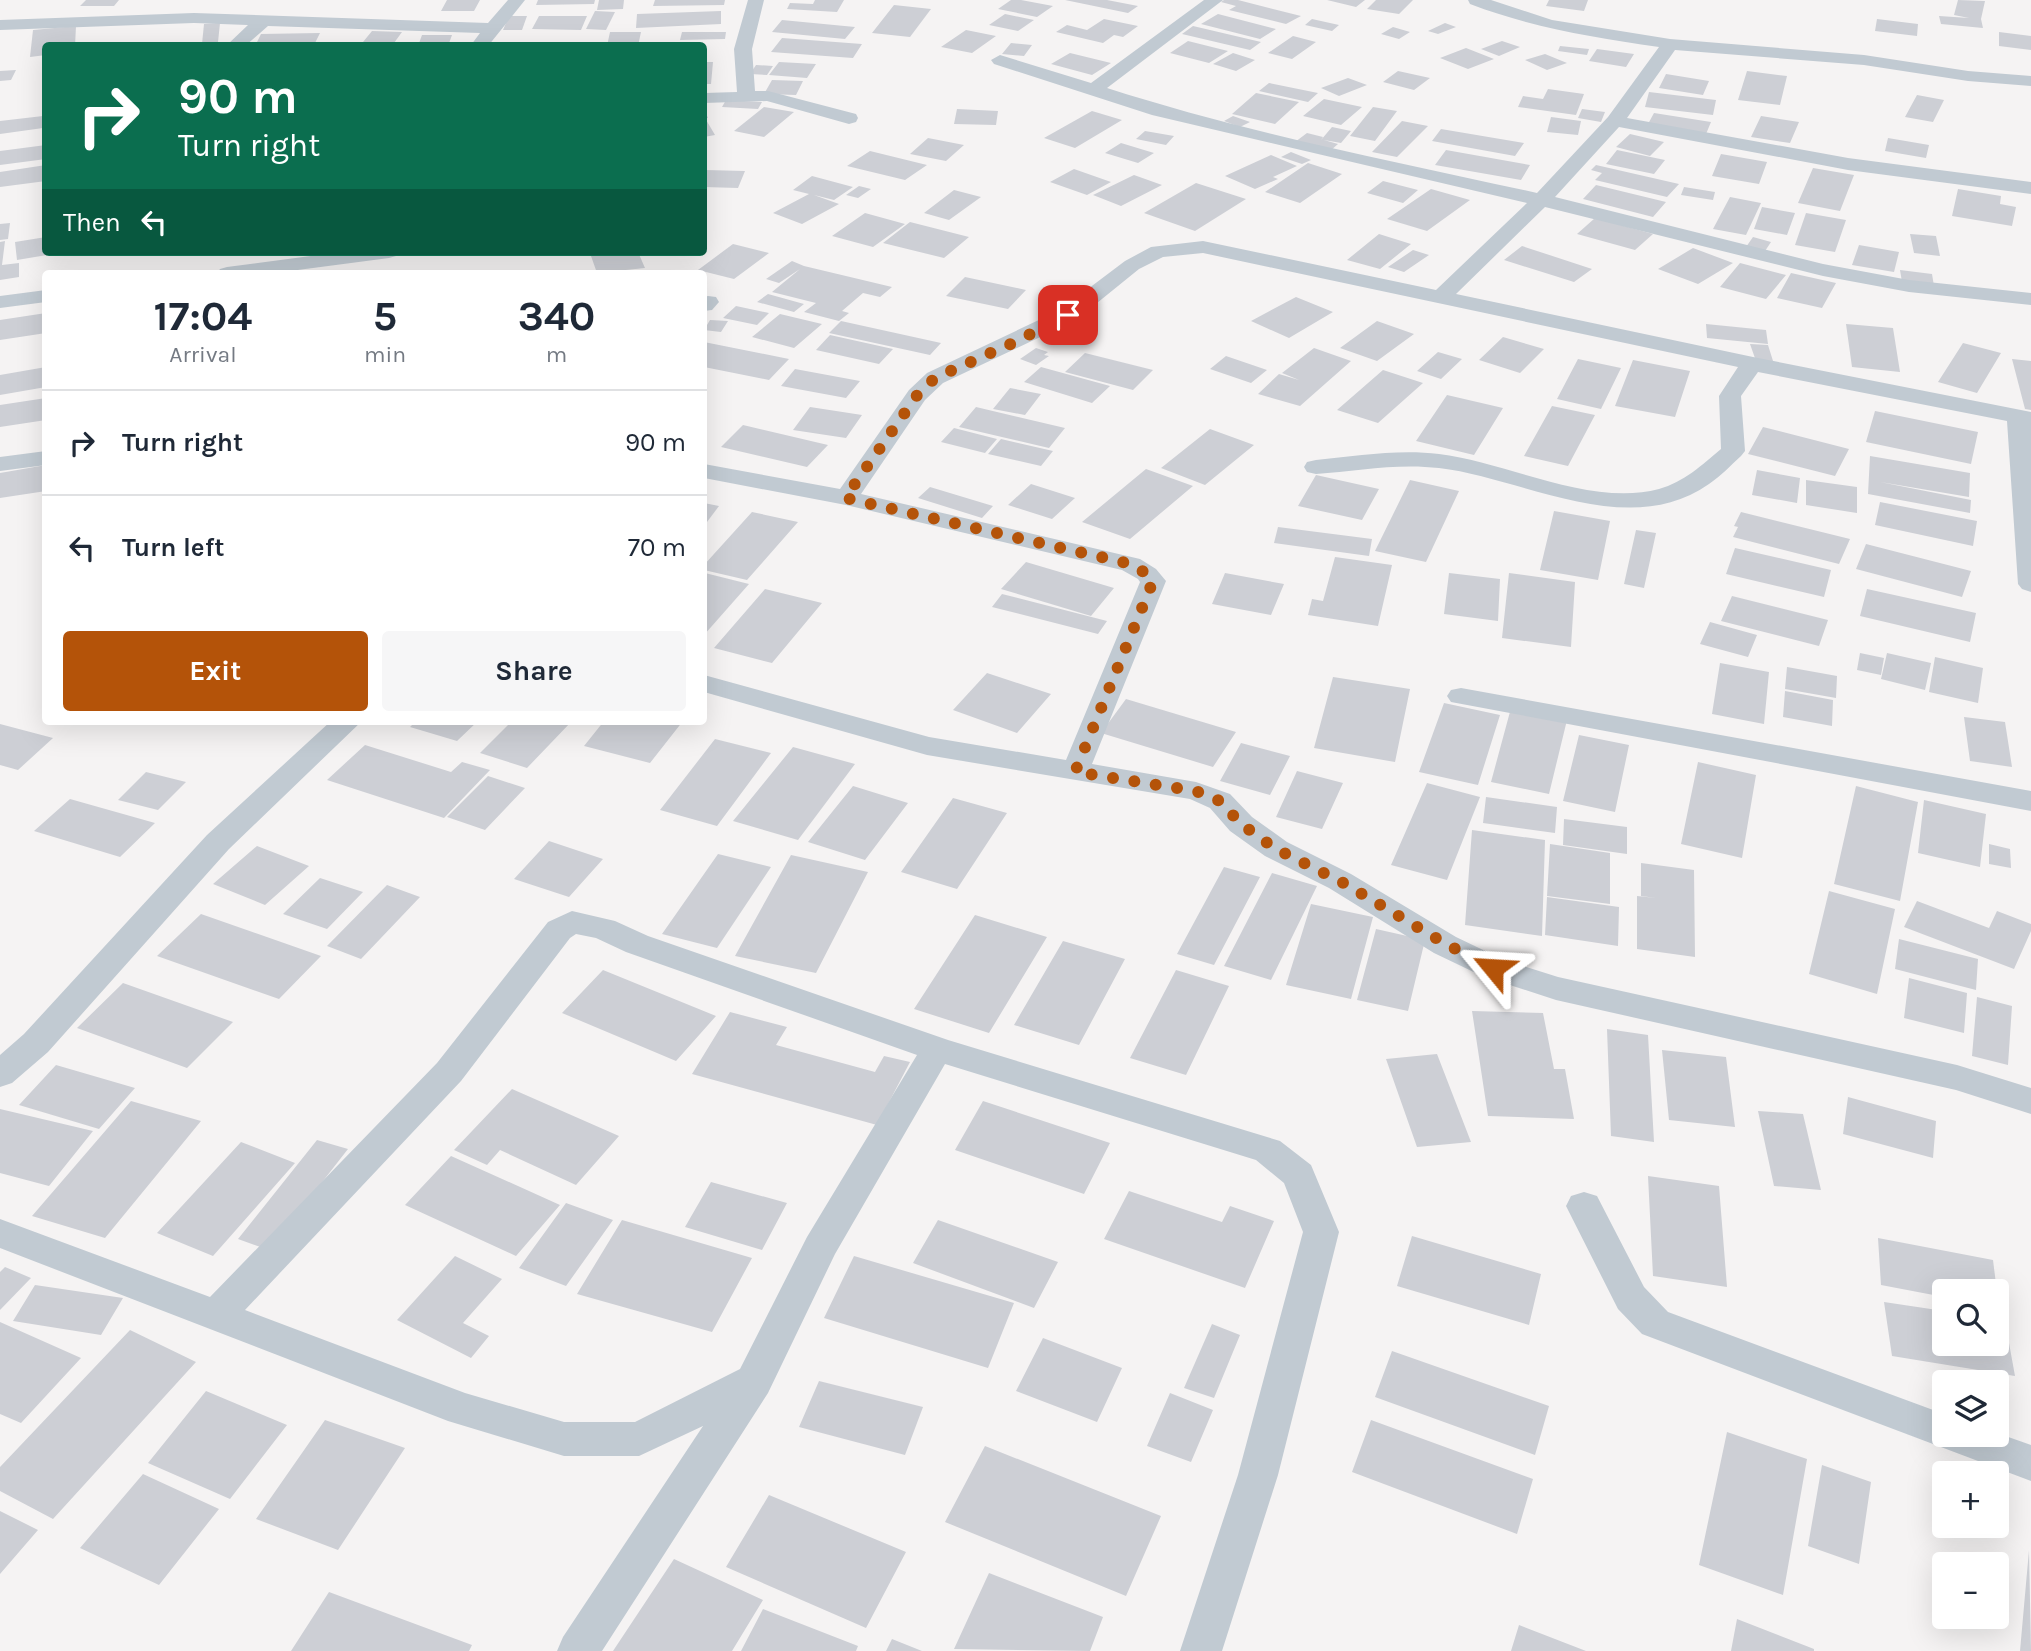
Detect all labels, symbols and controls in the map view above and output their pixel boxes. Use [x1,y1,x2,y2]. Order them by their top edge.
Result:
text: 90 m [178,68,298,125]
icon: right [63,70,154,161]
text: Turn right [178,127,320,164]
icon: left [135,203,173,241]
text: Then [63,207,121,238]
pin [1038,285,1098,345]
text: 17:04 [154,291,252,341]
text: 5 [373,291,397,341]
text: 340 [518,291,595,341]
icon: arrive [1049,296,1087,334]
text: Arrival [169,341,237,368]
text: min [364,341,406,368]
text: m [546,341,567,368]
icon: right [63,424,101,462]
text: Turn right [122,427,243,458]
text: 90 m [625,427,686,458]
icon: left [63,529,101,567]
text: Turn left [122,532,224,563]
text: 70 m [628,532,686,563]
button: Exit [63,631,368,711]
button: Share [382,631,686,711]
position arrow [1456,931,1530,1005]
map controls [1932,1279,2009,1629]
button: search [1932,1279,2009,1356]
button: layers [1932,1370,2009,1447]
button: + [1932,1461,2009,1538]
button: − [1932,1552,2009,1629]

